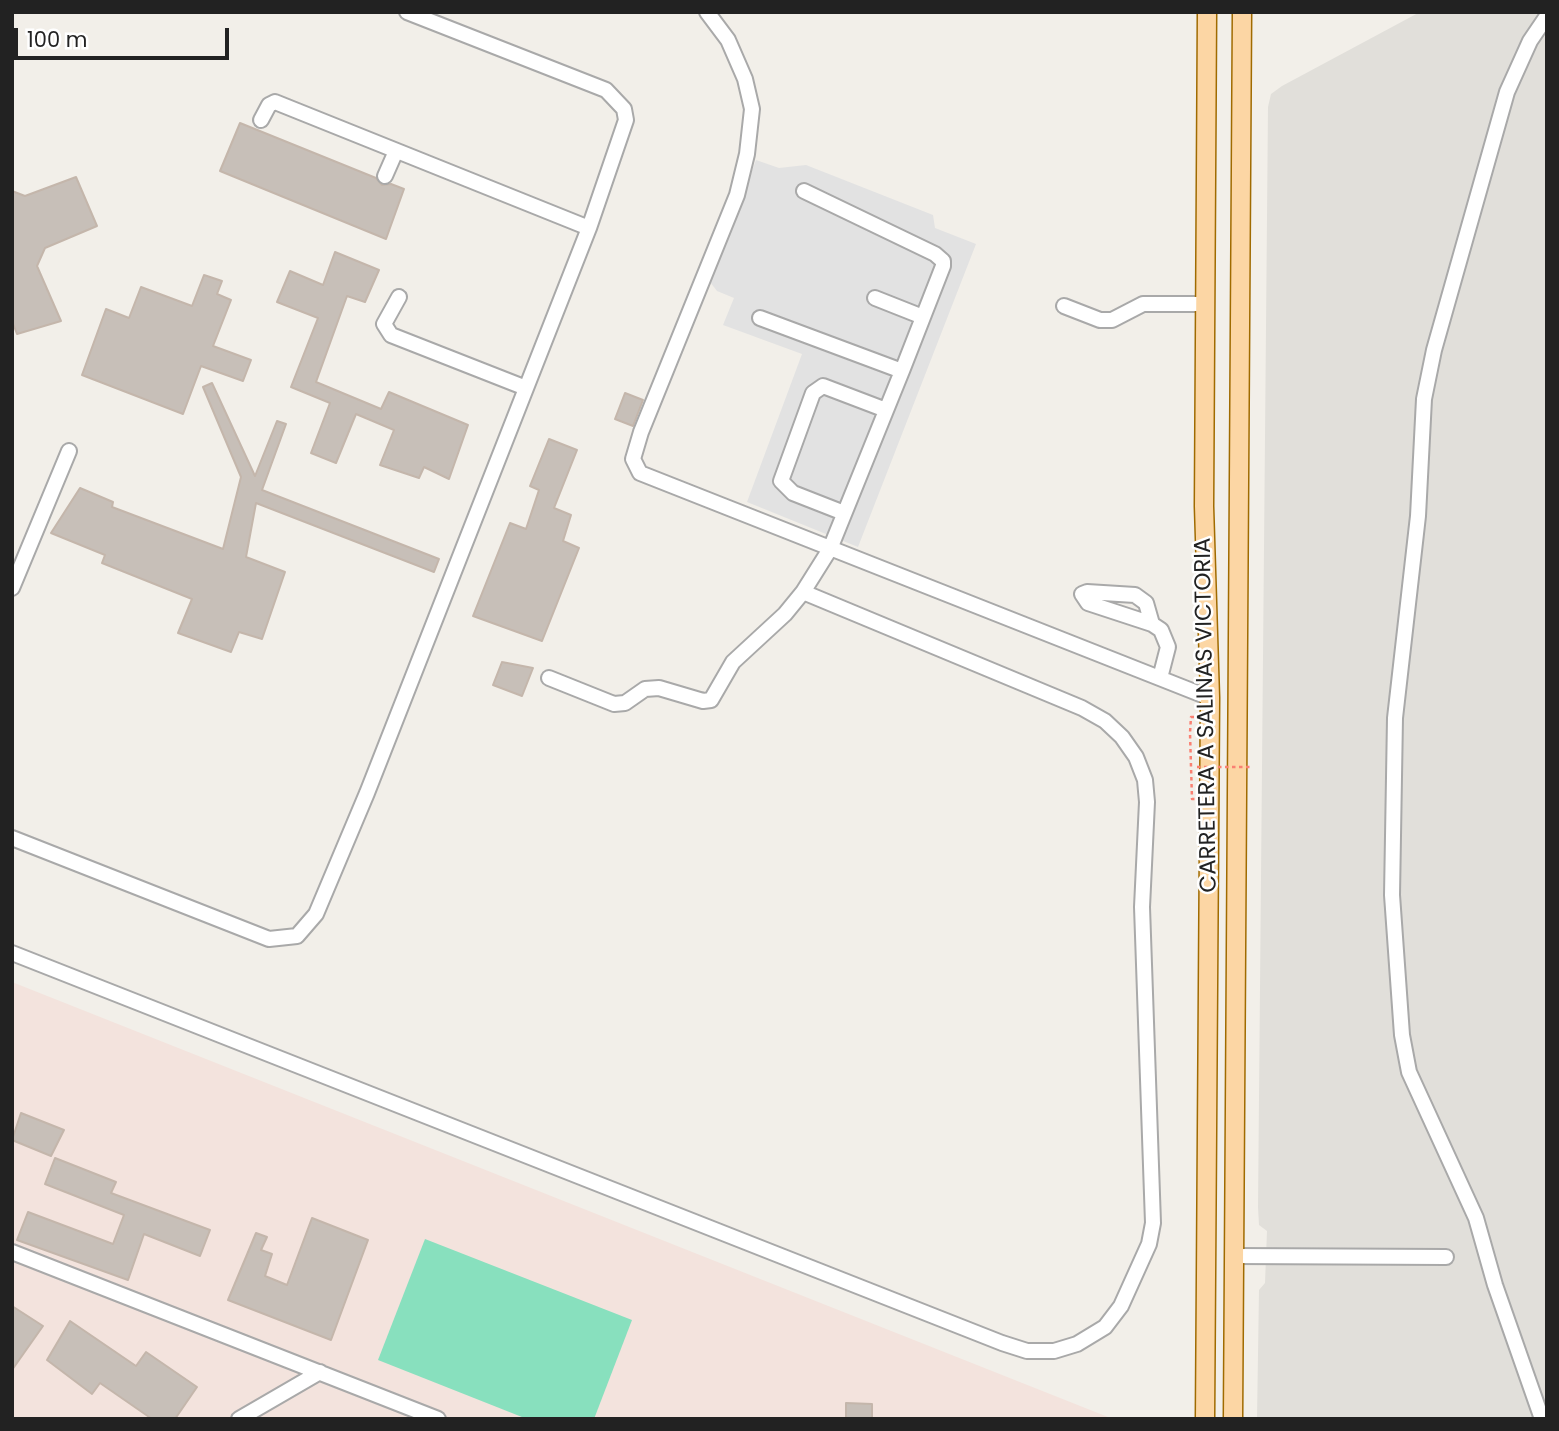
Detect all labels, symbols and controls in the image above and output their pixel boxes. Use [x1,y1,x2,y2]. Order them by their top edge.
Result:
scale bar [18,14,233,58]
text: 100 m [27,25,87,54]
street label: CARRETERA A SALINAS VICTORIA [1190,537,1224,893]

